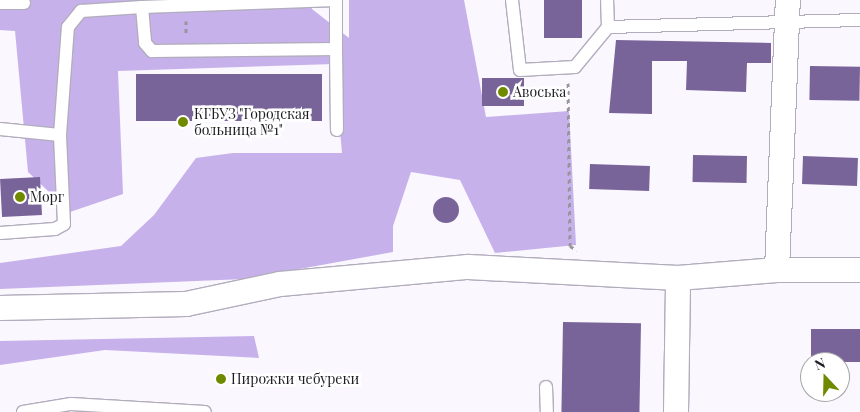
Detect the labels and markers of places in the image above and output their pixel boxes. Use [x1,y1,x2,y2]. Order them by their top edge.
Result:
place label: Авоська [513,84,566,100]
marker: Авоська [497,86,509,98]
place label: КГБУЗ "Городская больница №1" [194,106,310,138]
marker: КГБУЗ "Городская больница №1" [176,115,190,129]
place label: Морг [30,189,64,205]
marker: Морг [14,191,26,203]
place label: Пирожки чебуреки [231,371,359,387]
marker: Пирожки чебуреки [215,373,227,385]

